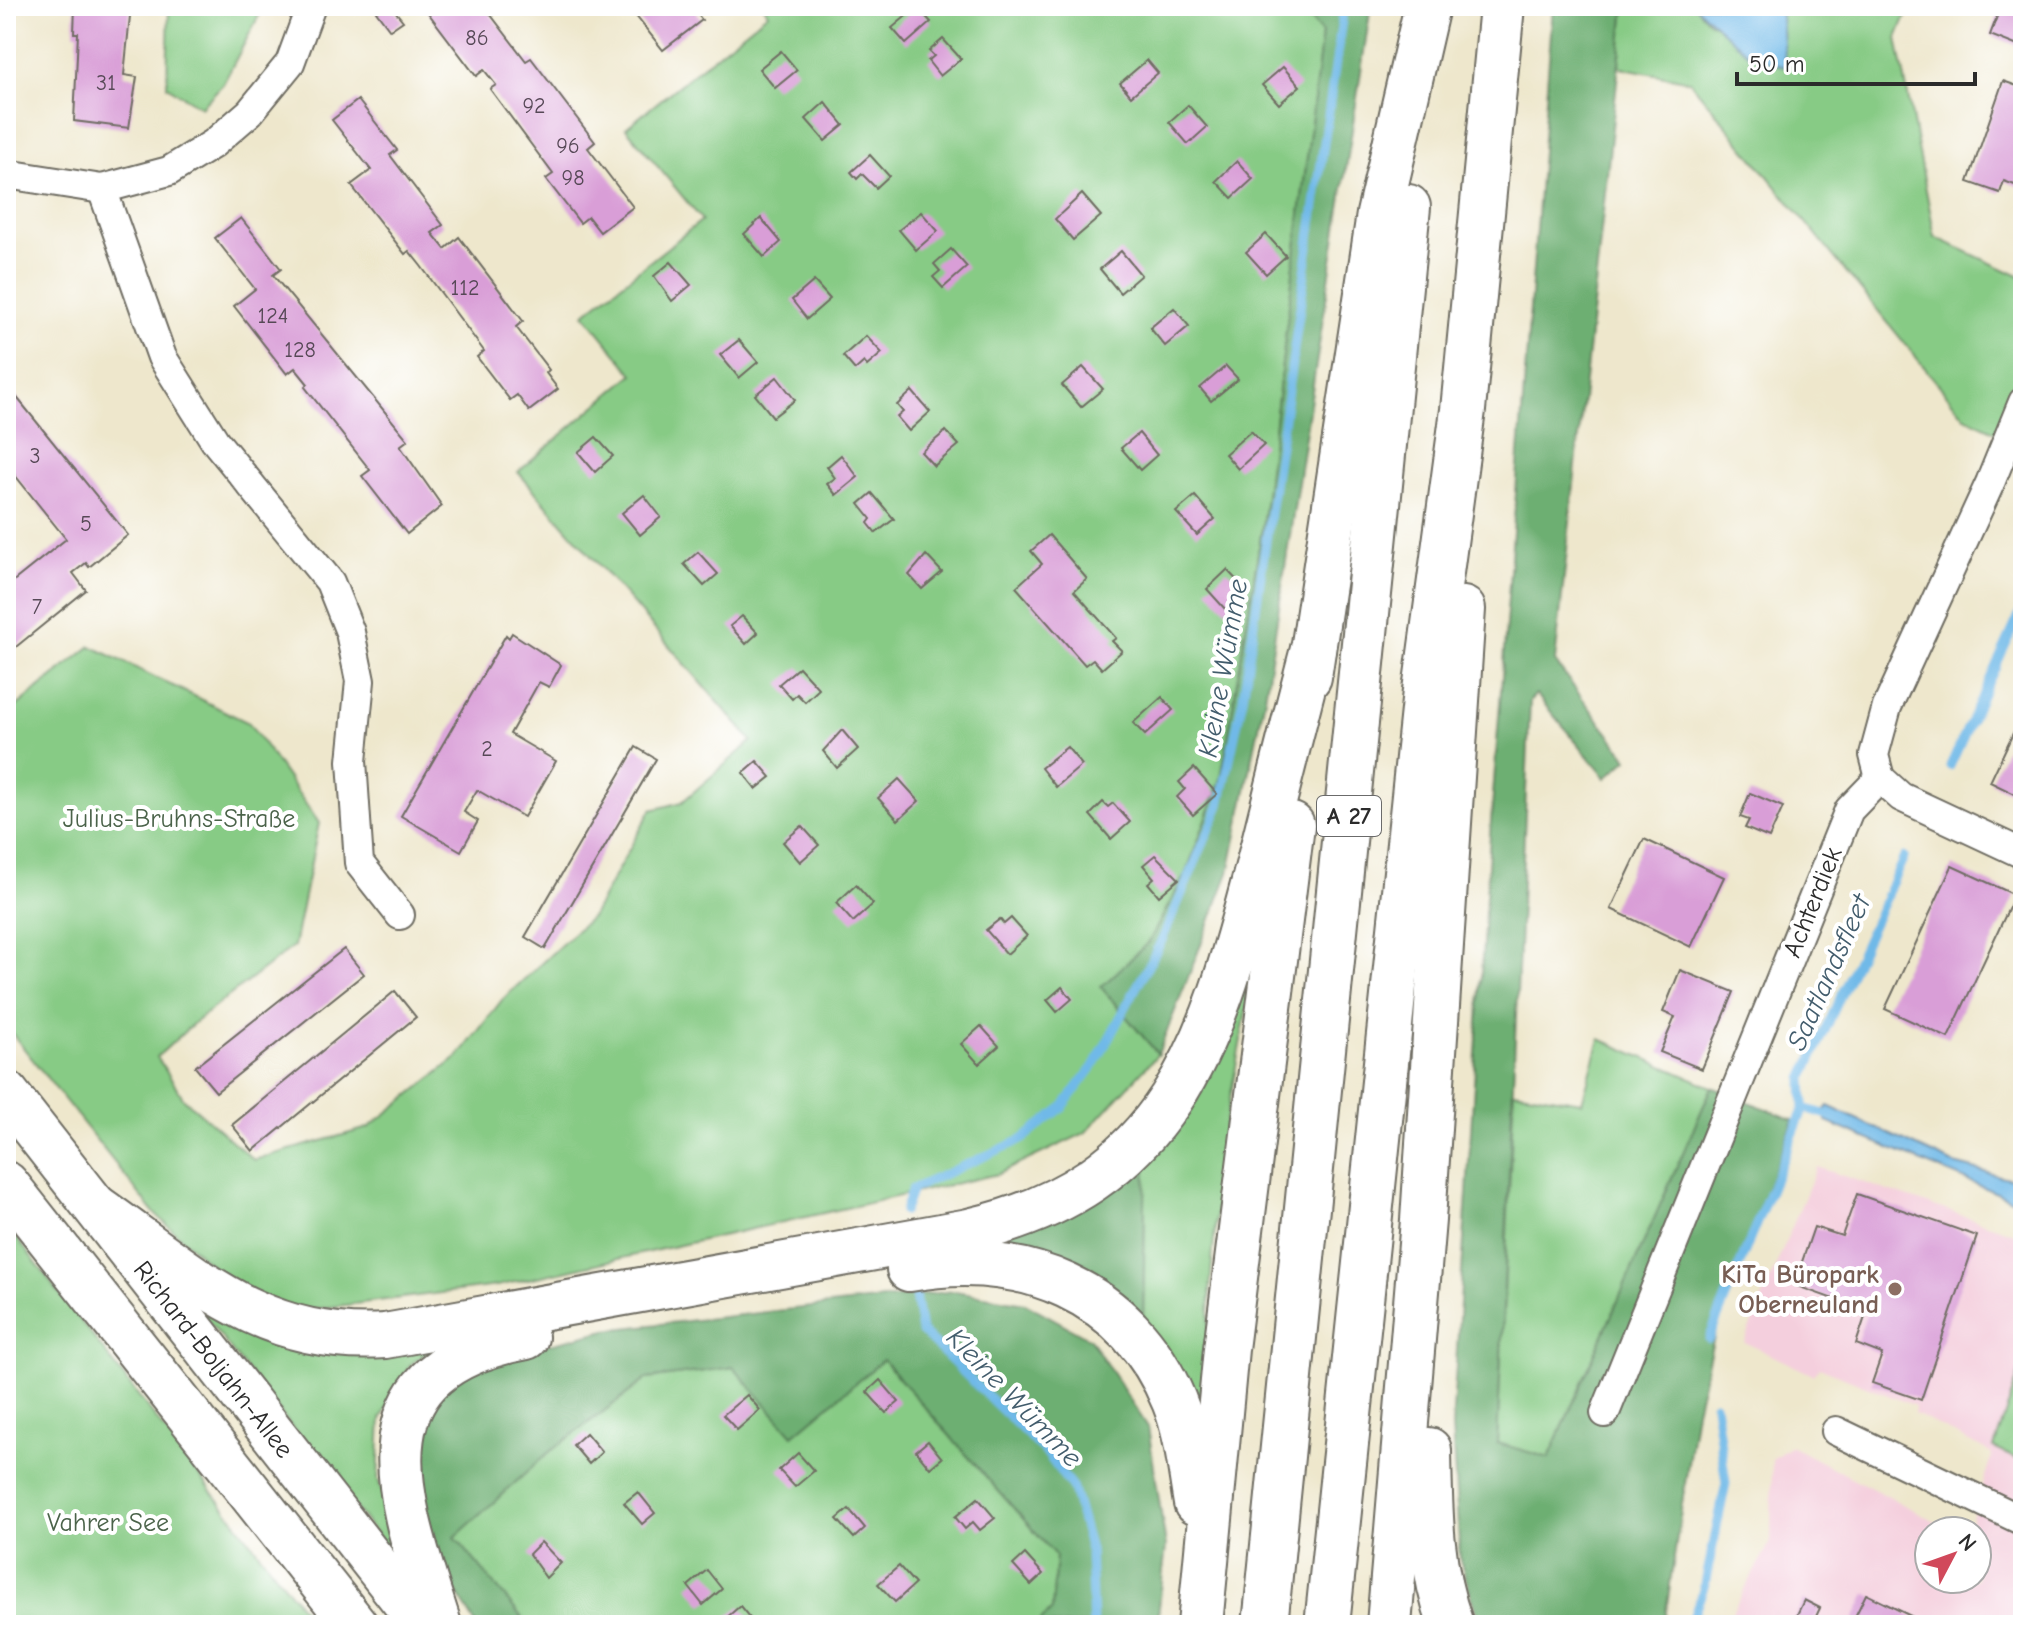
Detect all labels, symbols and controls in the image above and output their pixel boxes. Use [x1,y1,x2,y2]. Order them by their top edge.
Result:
house number: 86 [465,25,489,51]
scale bar [1737,36,1975,86]
text: 50 m [1749,50,1805,78]
house number: 31 [96,70,116,96]
house number: 92 [522,93,546,119]
house number: 96 [556,133,580,159]
house number: 98 [561,165,585,191]
house number: 112 [451,275,479,301]
house number: 124 [258,303,288,329]
house number: 128 [284,337,316,363]
house number: 3 [29,443,41,469]
house number: 5 [80,511,92,537]
water label: Kleine Wümme [1192,576,1254,760]
house number: 7 [32,594,43,620]
house number: 2 [481,736,493,762]
road number: A 27 [1317,796,1381,836]
park label: Julius-Bruhns-Straße [63,804,295,834]
street label: Achterdiek [1777,843,1849,962]
water label: Saatlandsfleet [1780,888,1878,1055]
street label: Richard-Boljahn-Allee [127,1255,299,1464]
place label: KiTa Büropark Oberneuland [1721,1260,1879,1320]
marker: KiTa Büropark Oberneuland [1886,1280,1904,1298]
water label: Kleine Wümme [940,1322,1089,1474]
park label: Vahrer See [47,1508,169,1538]
north arrow [1913,1515,1993,1595]
text: N [1953,1529,1982,1556]

